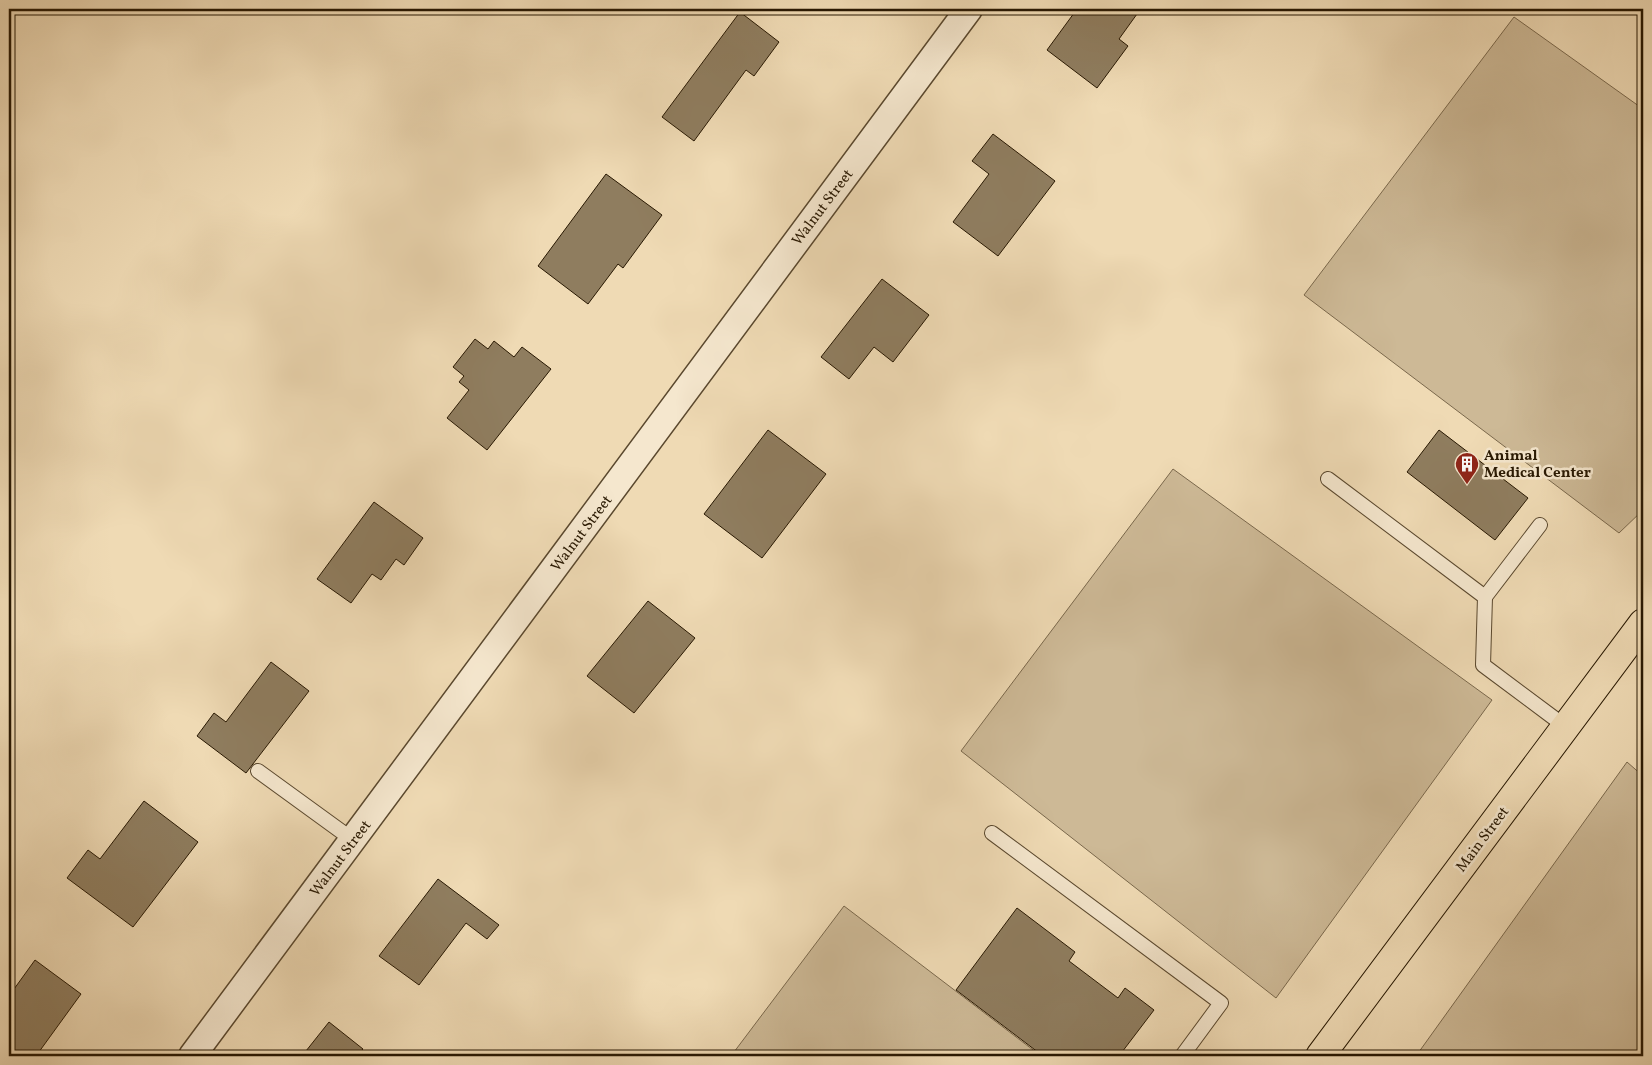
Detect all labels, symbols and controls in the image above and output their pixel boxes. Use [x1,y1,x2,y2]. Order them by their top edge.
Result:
street label: Walnut Street [787,165,859,251]
place label: Animal Medical Center [1484,446,1591,484]
building icon: Animal Medical Center [1454,451,1480,485]
street label: Walnut Street [546,491,618,577]
street label: Main Street [1452,803,1515,877]
street label: Walnut Street [305,816,377,902]

